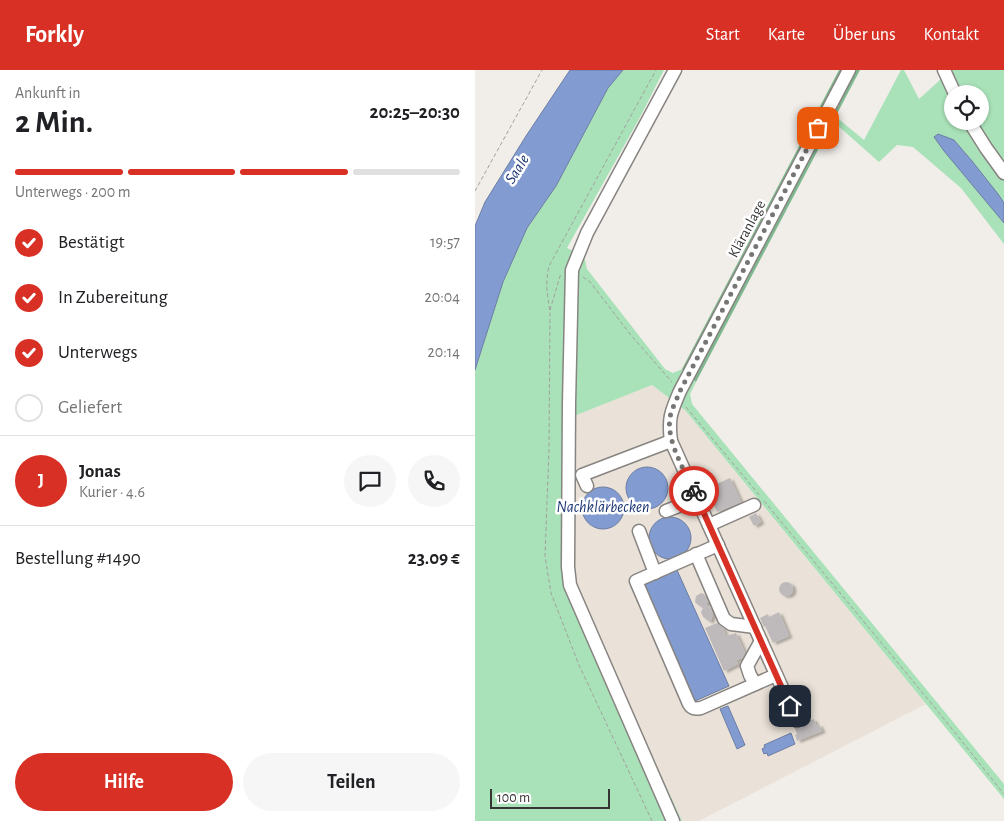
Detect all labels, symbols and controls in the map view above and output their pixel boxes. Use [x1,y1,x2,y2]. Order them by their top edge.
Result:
text: Forkly [25,23,84,47]
text: Start [706,26,740,44]
text: Karte [768,26,805,44]
text: Über uns [833,26,896,44]
text: Kontakt [924,26,979,44]
text: Ankunft in [15,85,81,101]
map controls [944,85,989,130]
button: locate [944,85,989,130]
text: 20:25–20:30 [370,103,460,122]
text: 2 Min. [15,106,93,138]
pin [797,107,839,149]
icon: bag [804,114,832,142]
water label: Saale [502,152,532,186]
text: Unterwegs · 200 m [15,184,131,200]
street label: Kläranlage [726,198,768,260]
icon: check [15,229,43,257]
text: Bestätigt [58,233,125,252]
text: 19:57 [430,234,460,250]
icon: check [15,284,43,312]
text: In Zubereitung [58,288,168,307]
text: 20:04 [424,289,460,305]
icon: check [15,339,43,367]
text: Unterwegs [58,343,138,362]
text: 20:14 [427,344,460,360]
text: Geliefert [58,398,122,417]
button: chat [344,455,396,507]
button: phone [408,455,460,507]
text: Jonas [79,462,121,481]
courier [669,466,719,516]
text: J [38,471,44,490]
icon: bike [680,477,708,505]
text: Kurier · 4.6 [79,484,145,500]
water label: Nachklärbecken [557,499,649,515]
text: Bestellung #1490 [15,549,141,568]
text: 23.09 € [408,549,460,568]
pin [769,685,811,727]
icon: home [776,692,804,720]
button: Hilfe [15,753,233,811]
button: Teilen [243,753,460,811]
scale bar [490,786,610,809]
text: 100 m [497,791,530,805]

